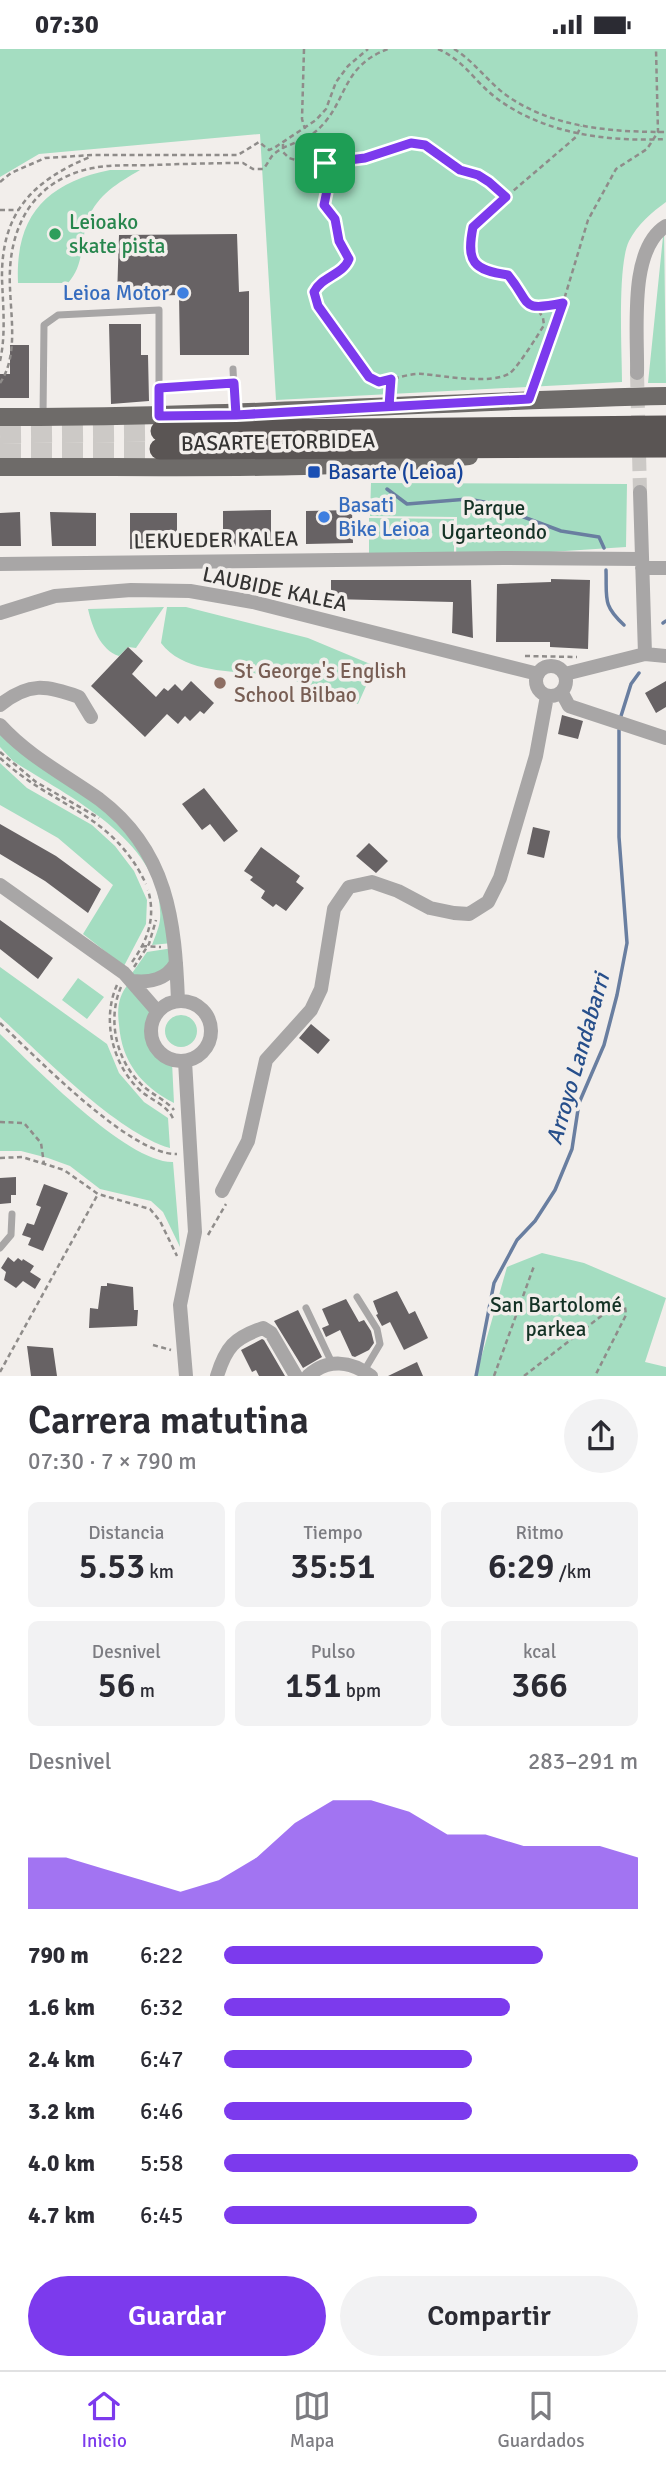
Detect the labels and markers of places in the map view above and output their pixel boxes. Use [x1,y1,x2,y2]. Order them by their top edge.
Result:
pin [295,133,355,193]
place label: Leioako skate pista [69,209,165,259]
marker: Leioako skate pista [47,226,63,242]
place label: Leioa Motor [63,280,169,306]
marker: Leioa Motor [175,285,191,301]
place label: Basarte (Leioa) [328,459,464,485]
marker: Basarte (Leioa) [306,464,322,480]
place label: Basati Bike Leioa [338,492,430,542]
marker: Basati Bike Leioa [316,509,332,525]
place label: St George's English School Bilbao [234,658,407,708]
marker: St George's English School Bilbao [212,675,228,691]

